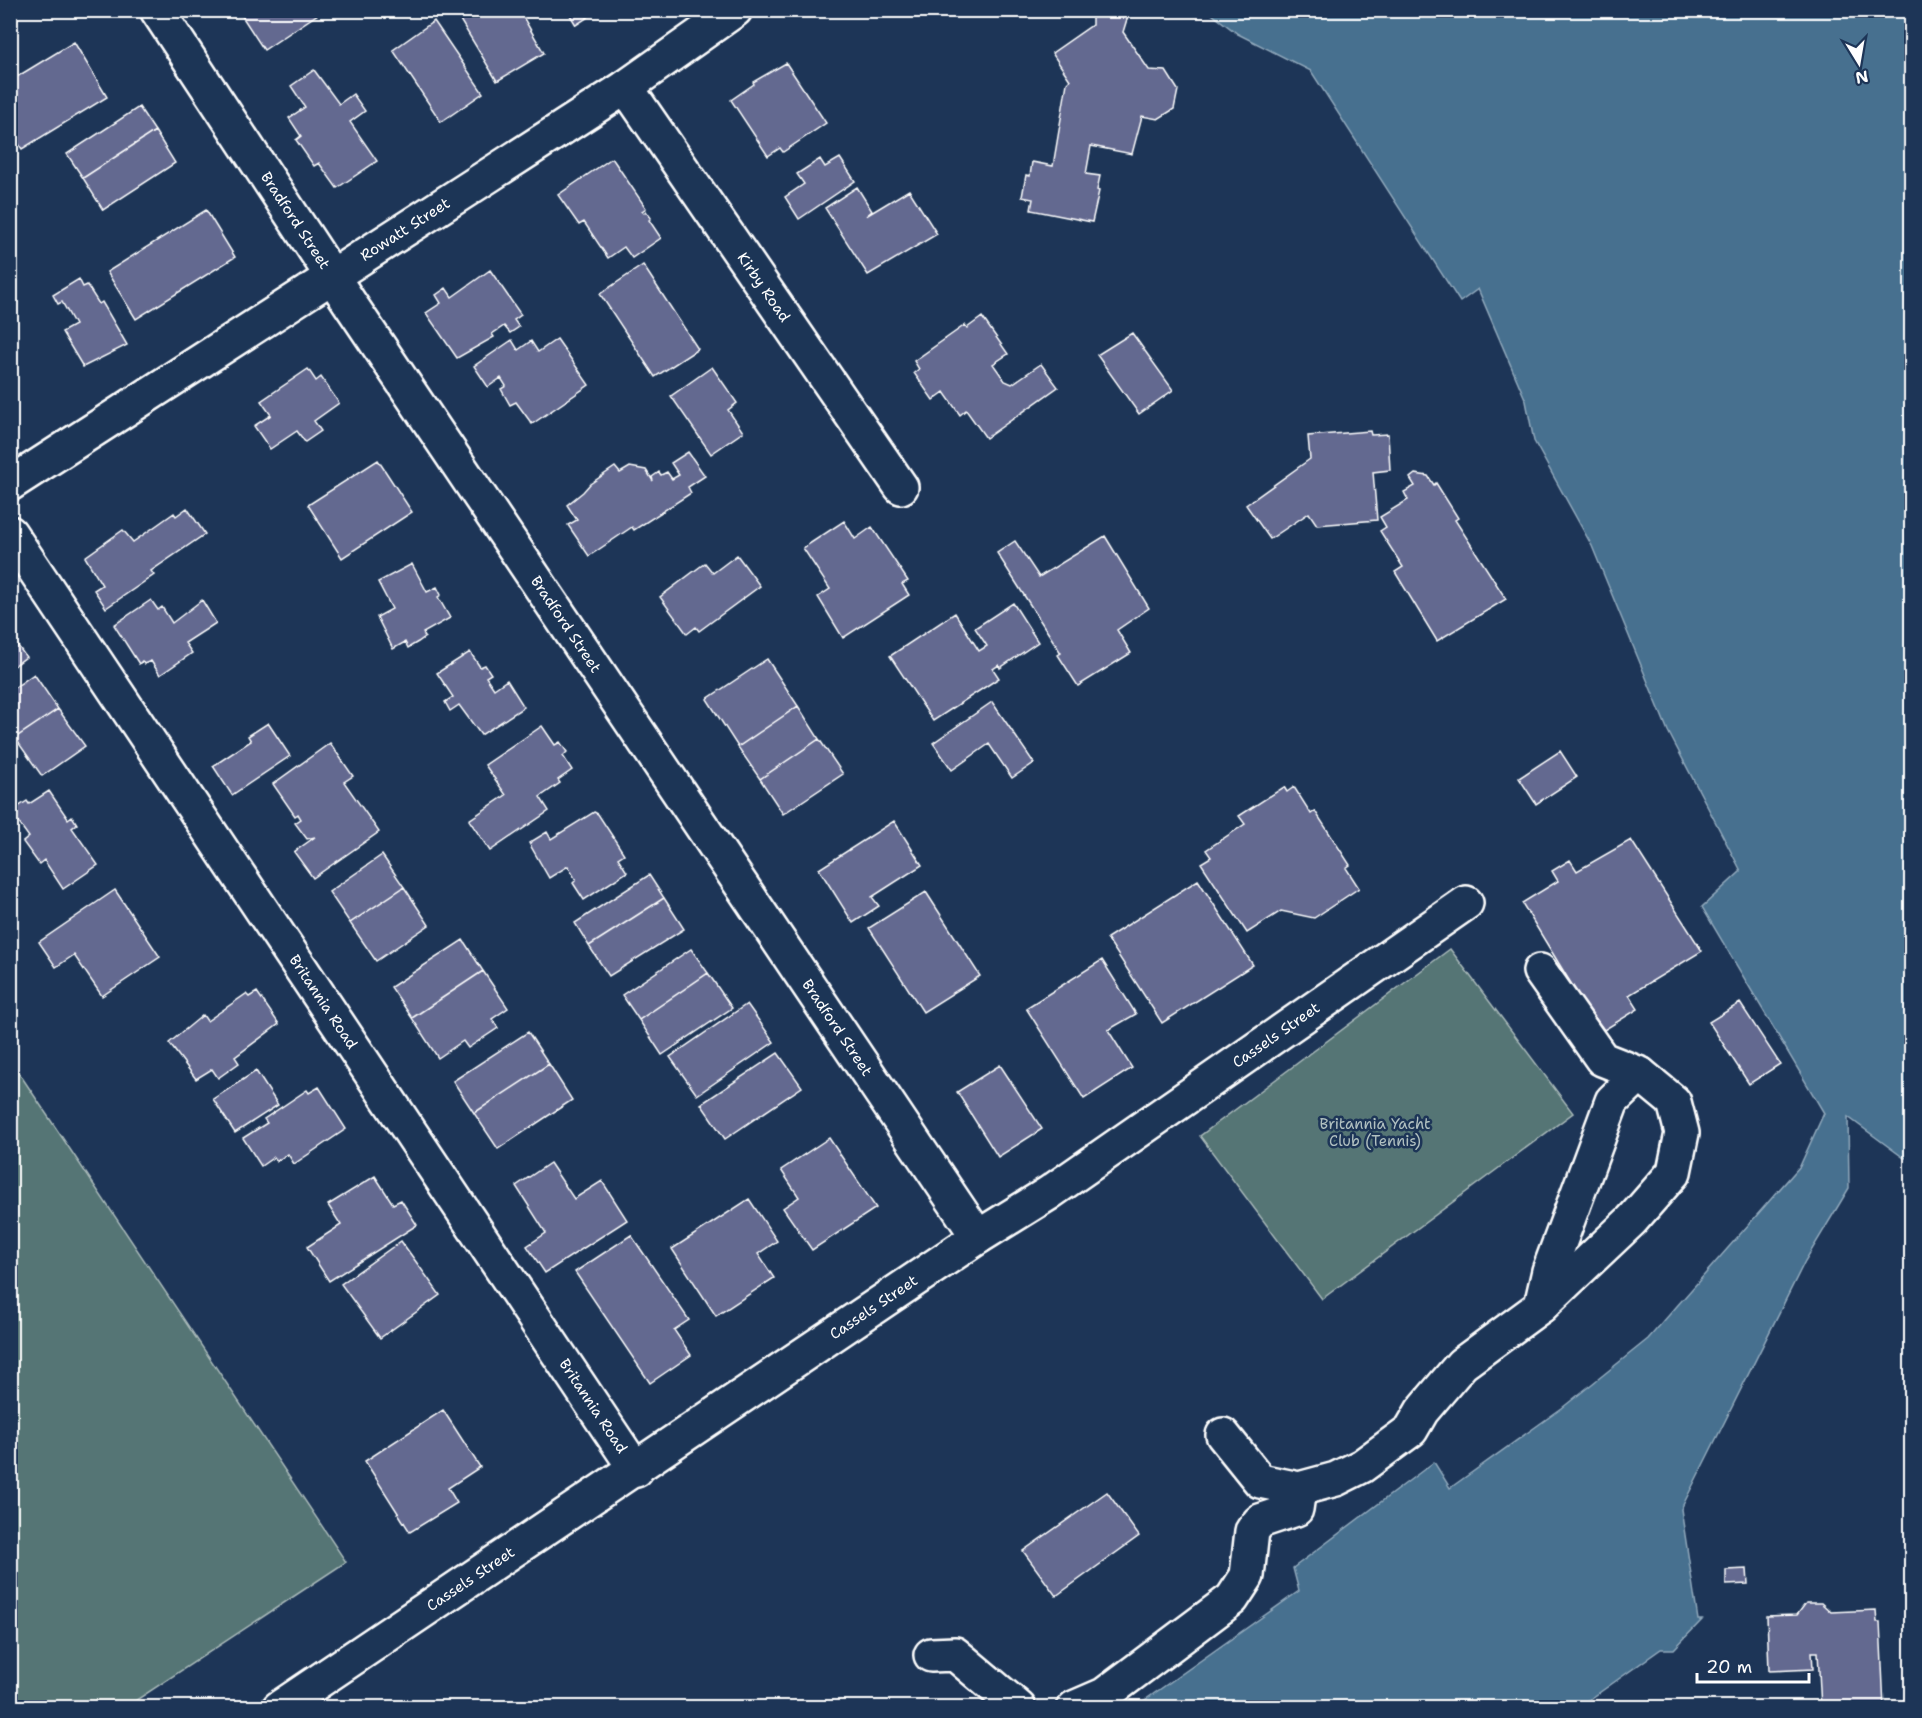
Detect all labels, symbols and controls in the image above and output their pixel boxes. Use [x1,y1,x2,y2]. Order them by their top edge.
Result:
north arrow [1829,33,1889,93]
text: N [1854,66,1870,89]
street label: Bradford Street [256,168,335,273]
street label: Rowatt Street [356,193,454,266]
street label: Kirby Road [733,248,795,326]
street label: Bradford Street [526,572,606,677]
street label: Britannia Road [285,951,362,1053]
street label: Bradford Street [797,975,877,1080]
street label: Cassels Street [1228,998,1324,1072]
park label: Britannia Yacht Club (Tennis) [1319,1114,1431,1151]
street label: Cassels Street [826,1270,922,1344]
street label: Britannia Road [555,1355,632,1458]
street label: Cassels Street [423,1542,519,1616]
scale bar [1697,1646,1810,1684]
text: 20 m [1706,1655,1752,1679]

